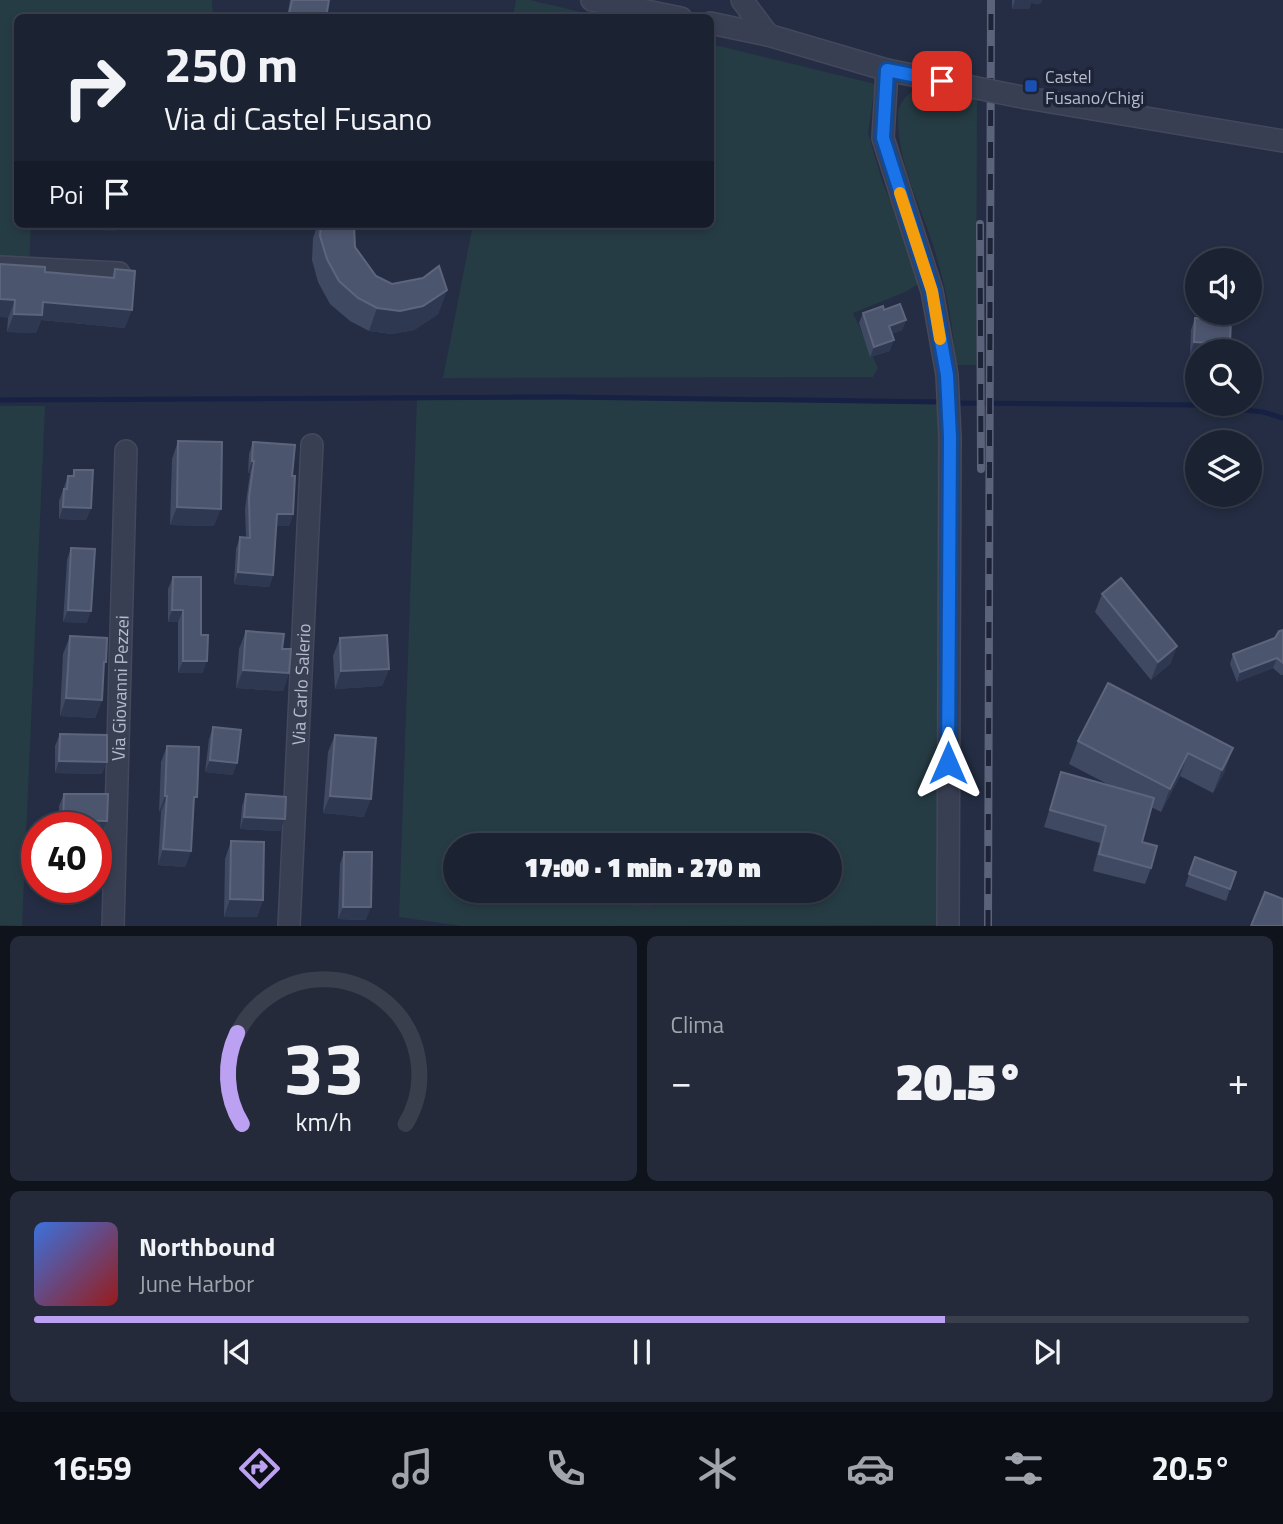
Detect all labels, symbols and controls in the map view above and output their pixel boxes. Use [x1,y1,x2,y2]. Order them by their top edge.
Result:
text: 250 m [164,26,298,101]
icon: right [49,42,140,133]
pin [912,51,972,111]
icon: arrive [923,62,961,100]
place label: Castel Fusano/Chigi [1045,63,1144,111]
marker: Castel Fusano/Chigi [1023,78,1039,94]
text: Via di Castel Fusano [164,94,432,142]
text: Poi [49,175,84,214]
icon: arrive [98,175,136,213]
map controls [1185,248,1262,507]
button: sound [1185,248,1262,325]
button: search [1185,339,1262,416]
button: layers [1185,430,1262,507]
street label: Via Giovanni Pezzei [104,615,135,761]
street label: Via Carlo Salerio [284,623,317,746]
position arrow [911,726,985,800]
speed limit sign: 40 [21,812,112,903]
text: 17:00 · 1 min · 270 m [524,848,761,887]
text: Clima [671,1007,724,1042]
text: 33 [282,1013,364,1123]
text: 20.5° [895,1041,1024,1120]
text: − [671,1052,692,1110]
text: + [1228,1052,1249,1110]
text: km/h [295,1103,352,1141]
text: Northbound [139,1227,275,1266]
text: June Harbor [139,1266,254,1301]
icon: previous [218,1333,256,1371]
icon: pause [623,1333,661,1371]
icon: next [1028,1333,1066,1371]
text: 16:59 [52,1444,132,1492]
icon: directions [235,1444,284,1493]
icon: music [388,1444,437,1493]
icon: phone [541,1444,590,1493]
icon: climate [693,1444,742,1493]
icon: car [846,1444,895,1493]
icon: filters [999,1444,1048,1493]
text: 20.5° [1151,1444,1231,1492]

